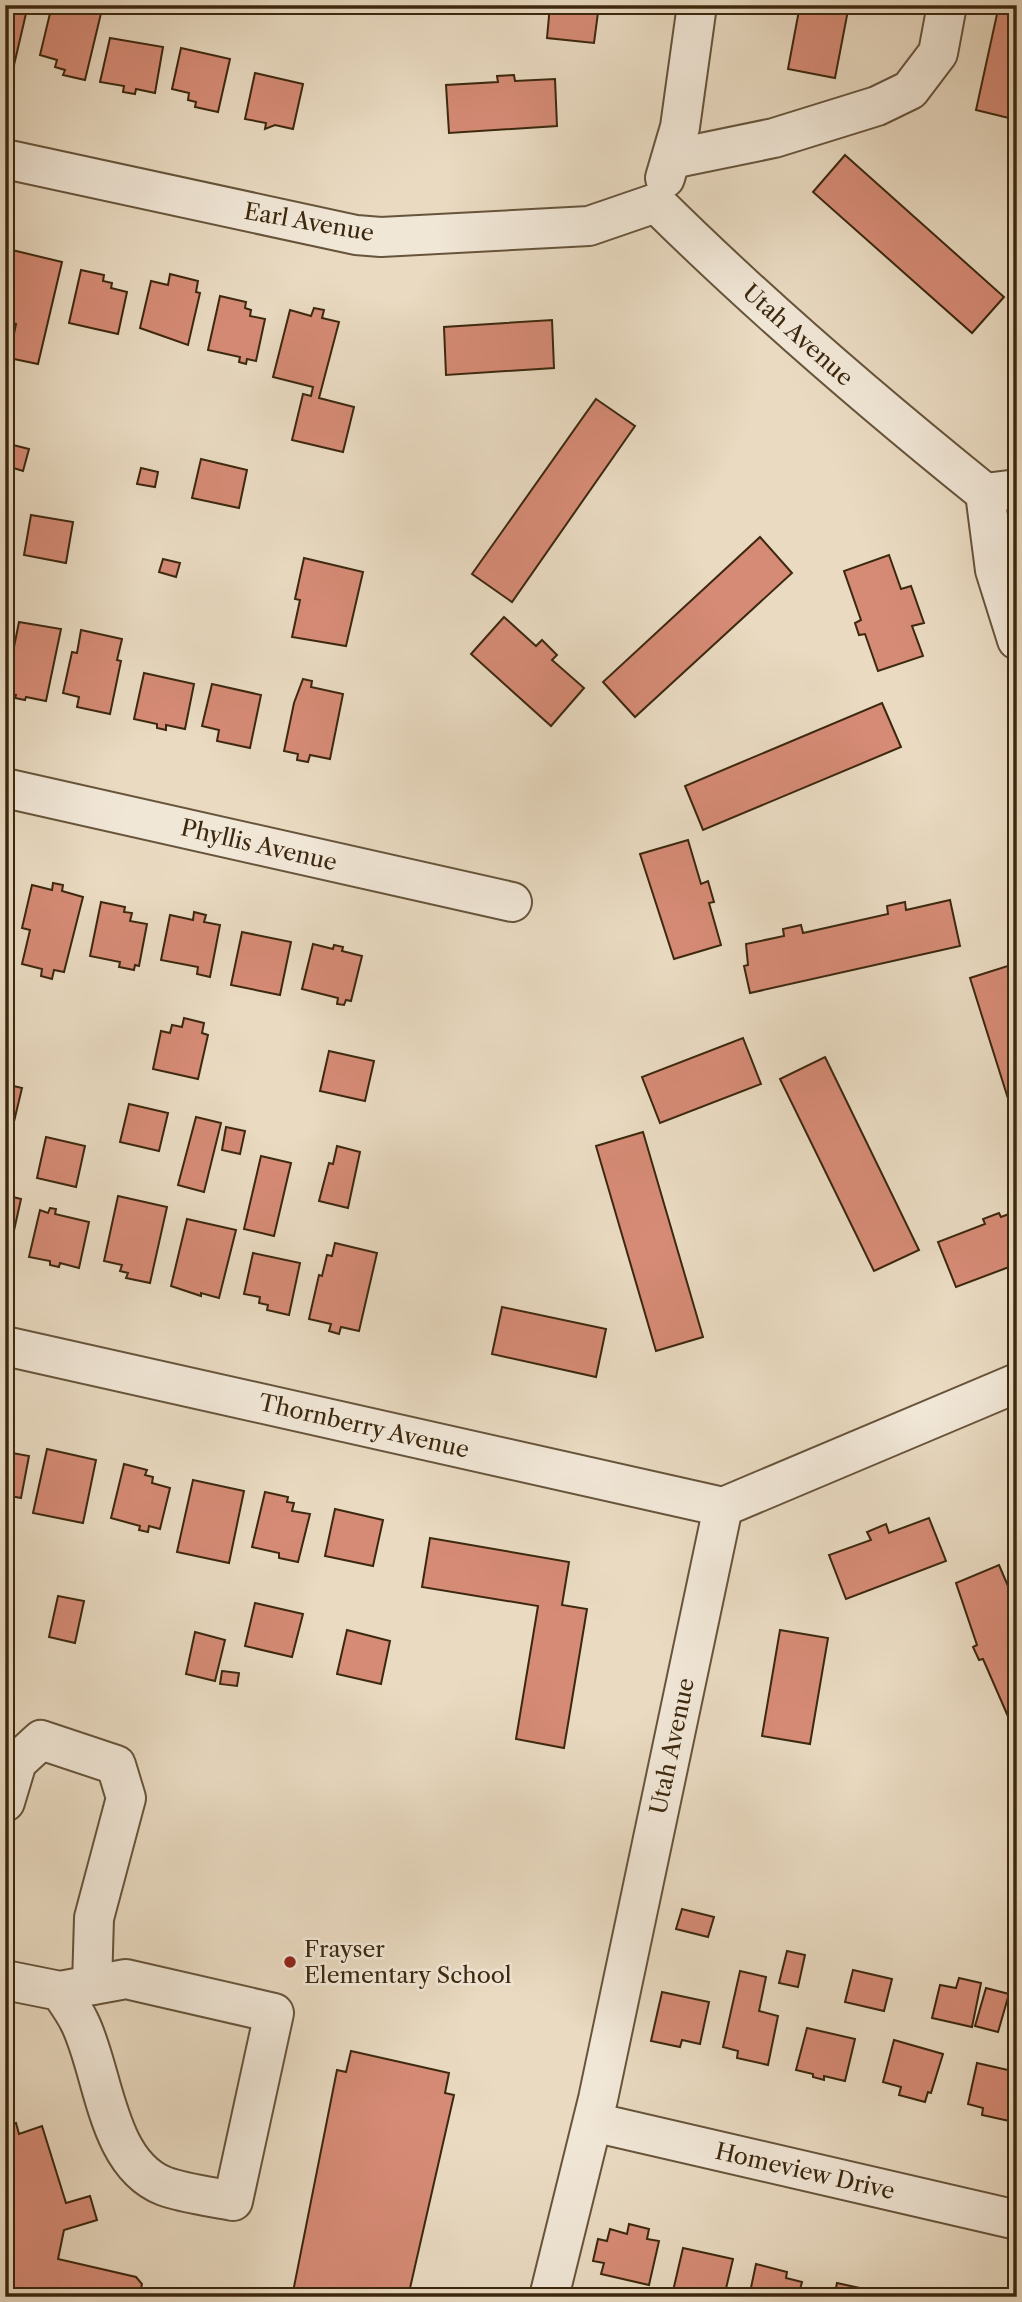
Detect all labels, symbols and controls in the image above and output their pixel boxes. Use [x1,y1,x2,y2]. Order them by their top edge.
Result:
street label: Earl Avenue [242,197,376,247]
street label: Utah Avenue [737,278,859,392]
street label: Phyllis Avenue [178,813,340,877]
street label: Thornberry Avenue [256,1388,472,1464]
street label: Utah Avenue [644,1675,700,1817]
place label: Frayser Elementary School [304,1935,512,1989]
marker: Frayser Elementary School [282,1954,298,1970]
street label: Homeview Drive [713,2137,897,2205]

